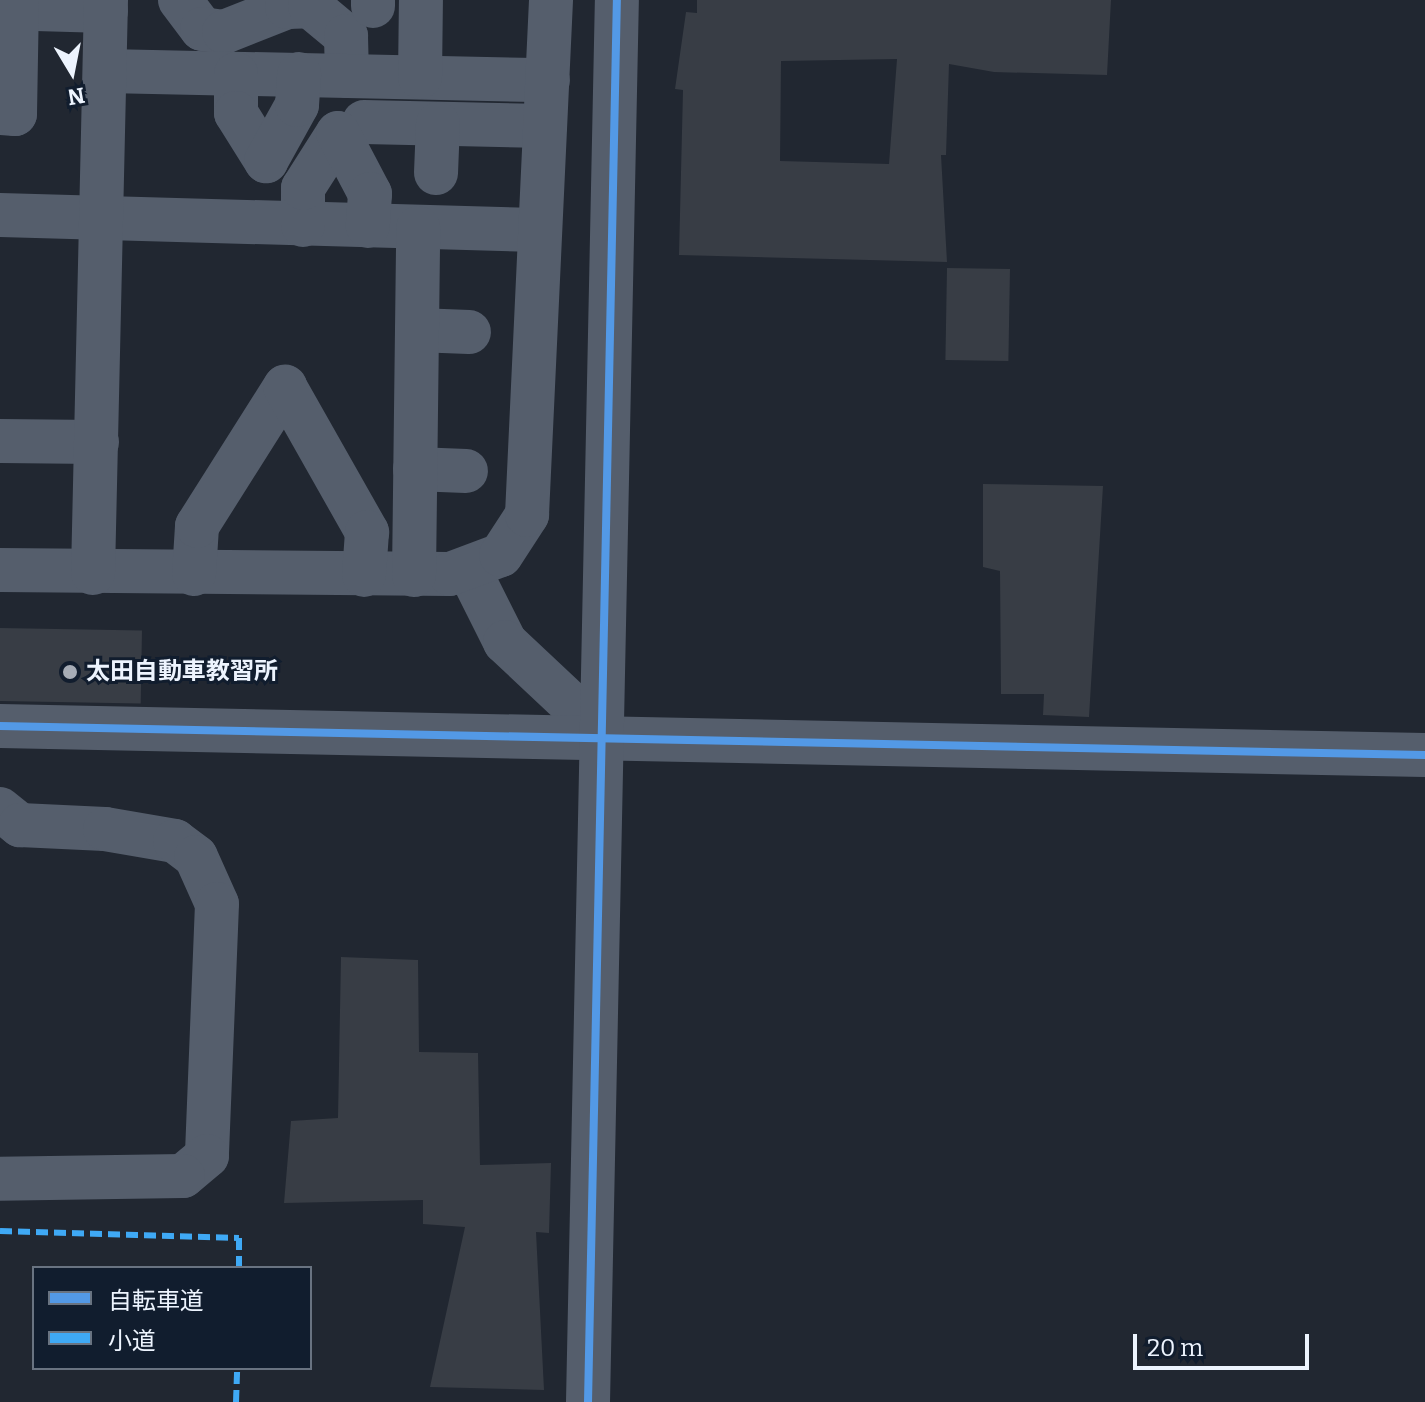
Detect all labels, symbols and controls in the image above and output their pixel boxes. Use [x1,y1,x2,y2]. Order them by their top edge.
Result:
north arrow [32,32,112,112]
text: N [66,81,87,111]
place label: 太田自動車教習所 [86,658,278,686]
marker: 太田自動車教習所 [61,663,79,681]
legend [32,1266,312,1370]
text: 自転車道 [108,1287,204,1315]
scale bar [1137,1318,1313,1368]
text: 小道 [108,1327,156,1355]
text: 20 m [1147,1334,1203,1362]

